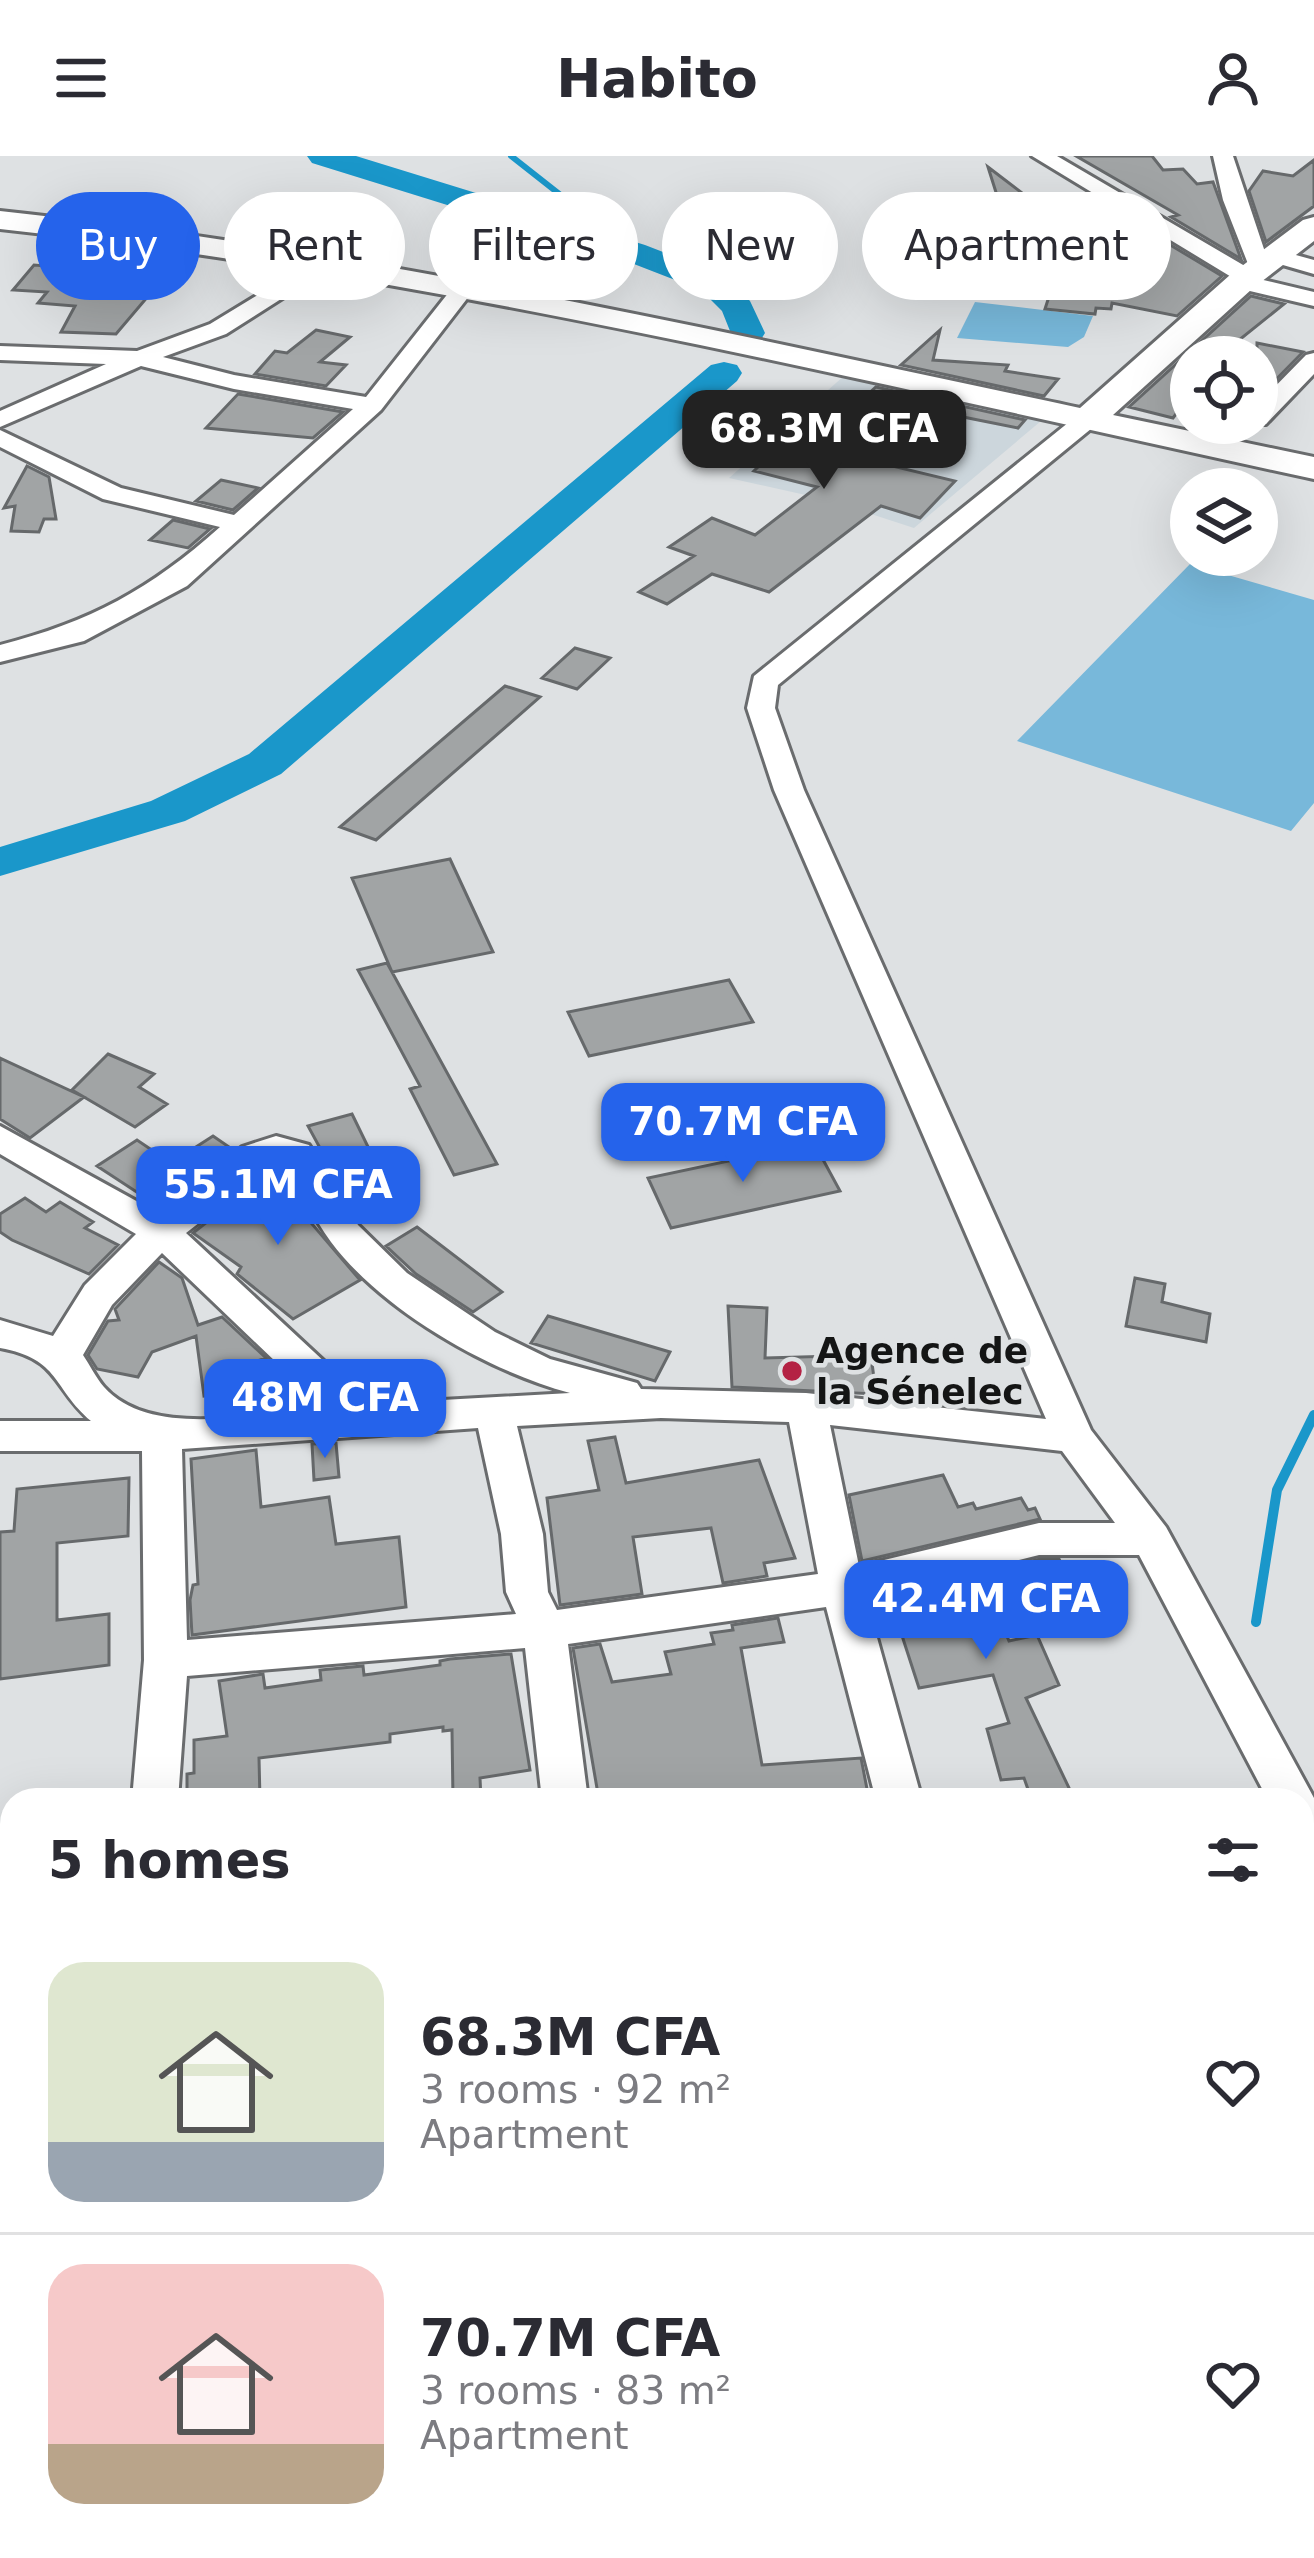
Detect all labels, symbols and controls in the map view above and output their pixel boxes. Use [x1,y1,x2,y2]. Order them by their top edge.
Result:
icon: menu [48,45,114,111]
icon: person [1200,45,1266,111]
text: Habito [556,47,758,110]
chip: Buy [36,192,200,300]
chip: Rent [224,192,405,300]
chip: Filters [429,192,638,300]
chip: New [662,192,838,300]
chip: Apartment [862,192,1171,300]
map controls [1170,336,1278,576]
button: locate [1170,336,1278,444]
pin: 68.3M CFA [687,390,961,492]
text: 68.3M CFA [709,406,939,451]
button: layers [1170,468,1278,576]
pin: 70.7M CFA [606,1083,880,1185]
text: 70.7M CFA [628,1099,858,1144]
pin: 55.1M CFA [141,1146,415,1248]
text: 55.1M CFA [163,1162,393,1207]
place label: Agence de la Sénelec [816,1330,1028,1412]
marker: Agence de la Sénelec [779,1358,805,1384]
pin: 48M CFA [214,1359,436,1461]
text: 48M CFA [231,1375,419,1420]
pin: 42.4M CFA [849,1560,1123,1662]
text: 42.4M CFA [871,1576,1101,1621]
icon: filters [1200,1827,1266,1893]
text: 5 homes [48,1831,291,1890]
text: 68.3M CFA [420,2008,720,2067]
icon: home [144,2010,288,2154]
icon: heart [1200,2049,1266,2115]
text: 3 rooms · 92 m² [420,2067,731,2112]
text: Apartment [420,2112,629,2157]
text: 70.7M CFA [420,2309,720,2368]
icon: home [144,2312,288,2456]
icon: heart [1200,2351,1266,2417]
text: 3 rooms · 83 m² [420,2368,731,2413]
text: Apartment [420,2413,629,2458]

